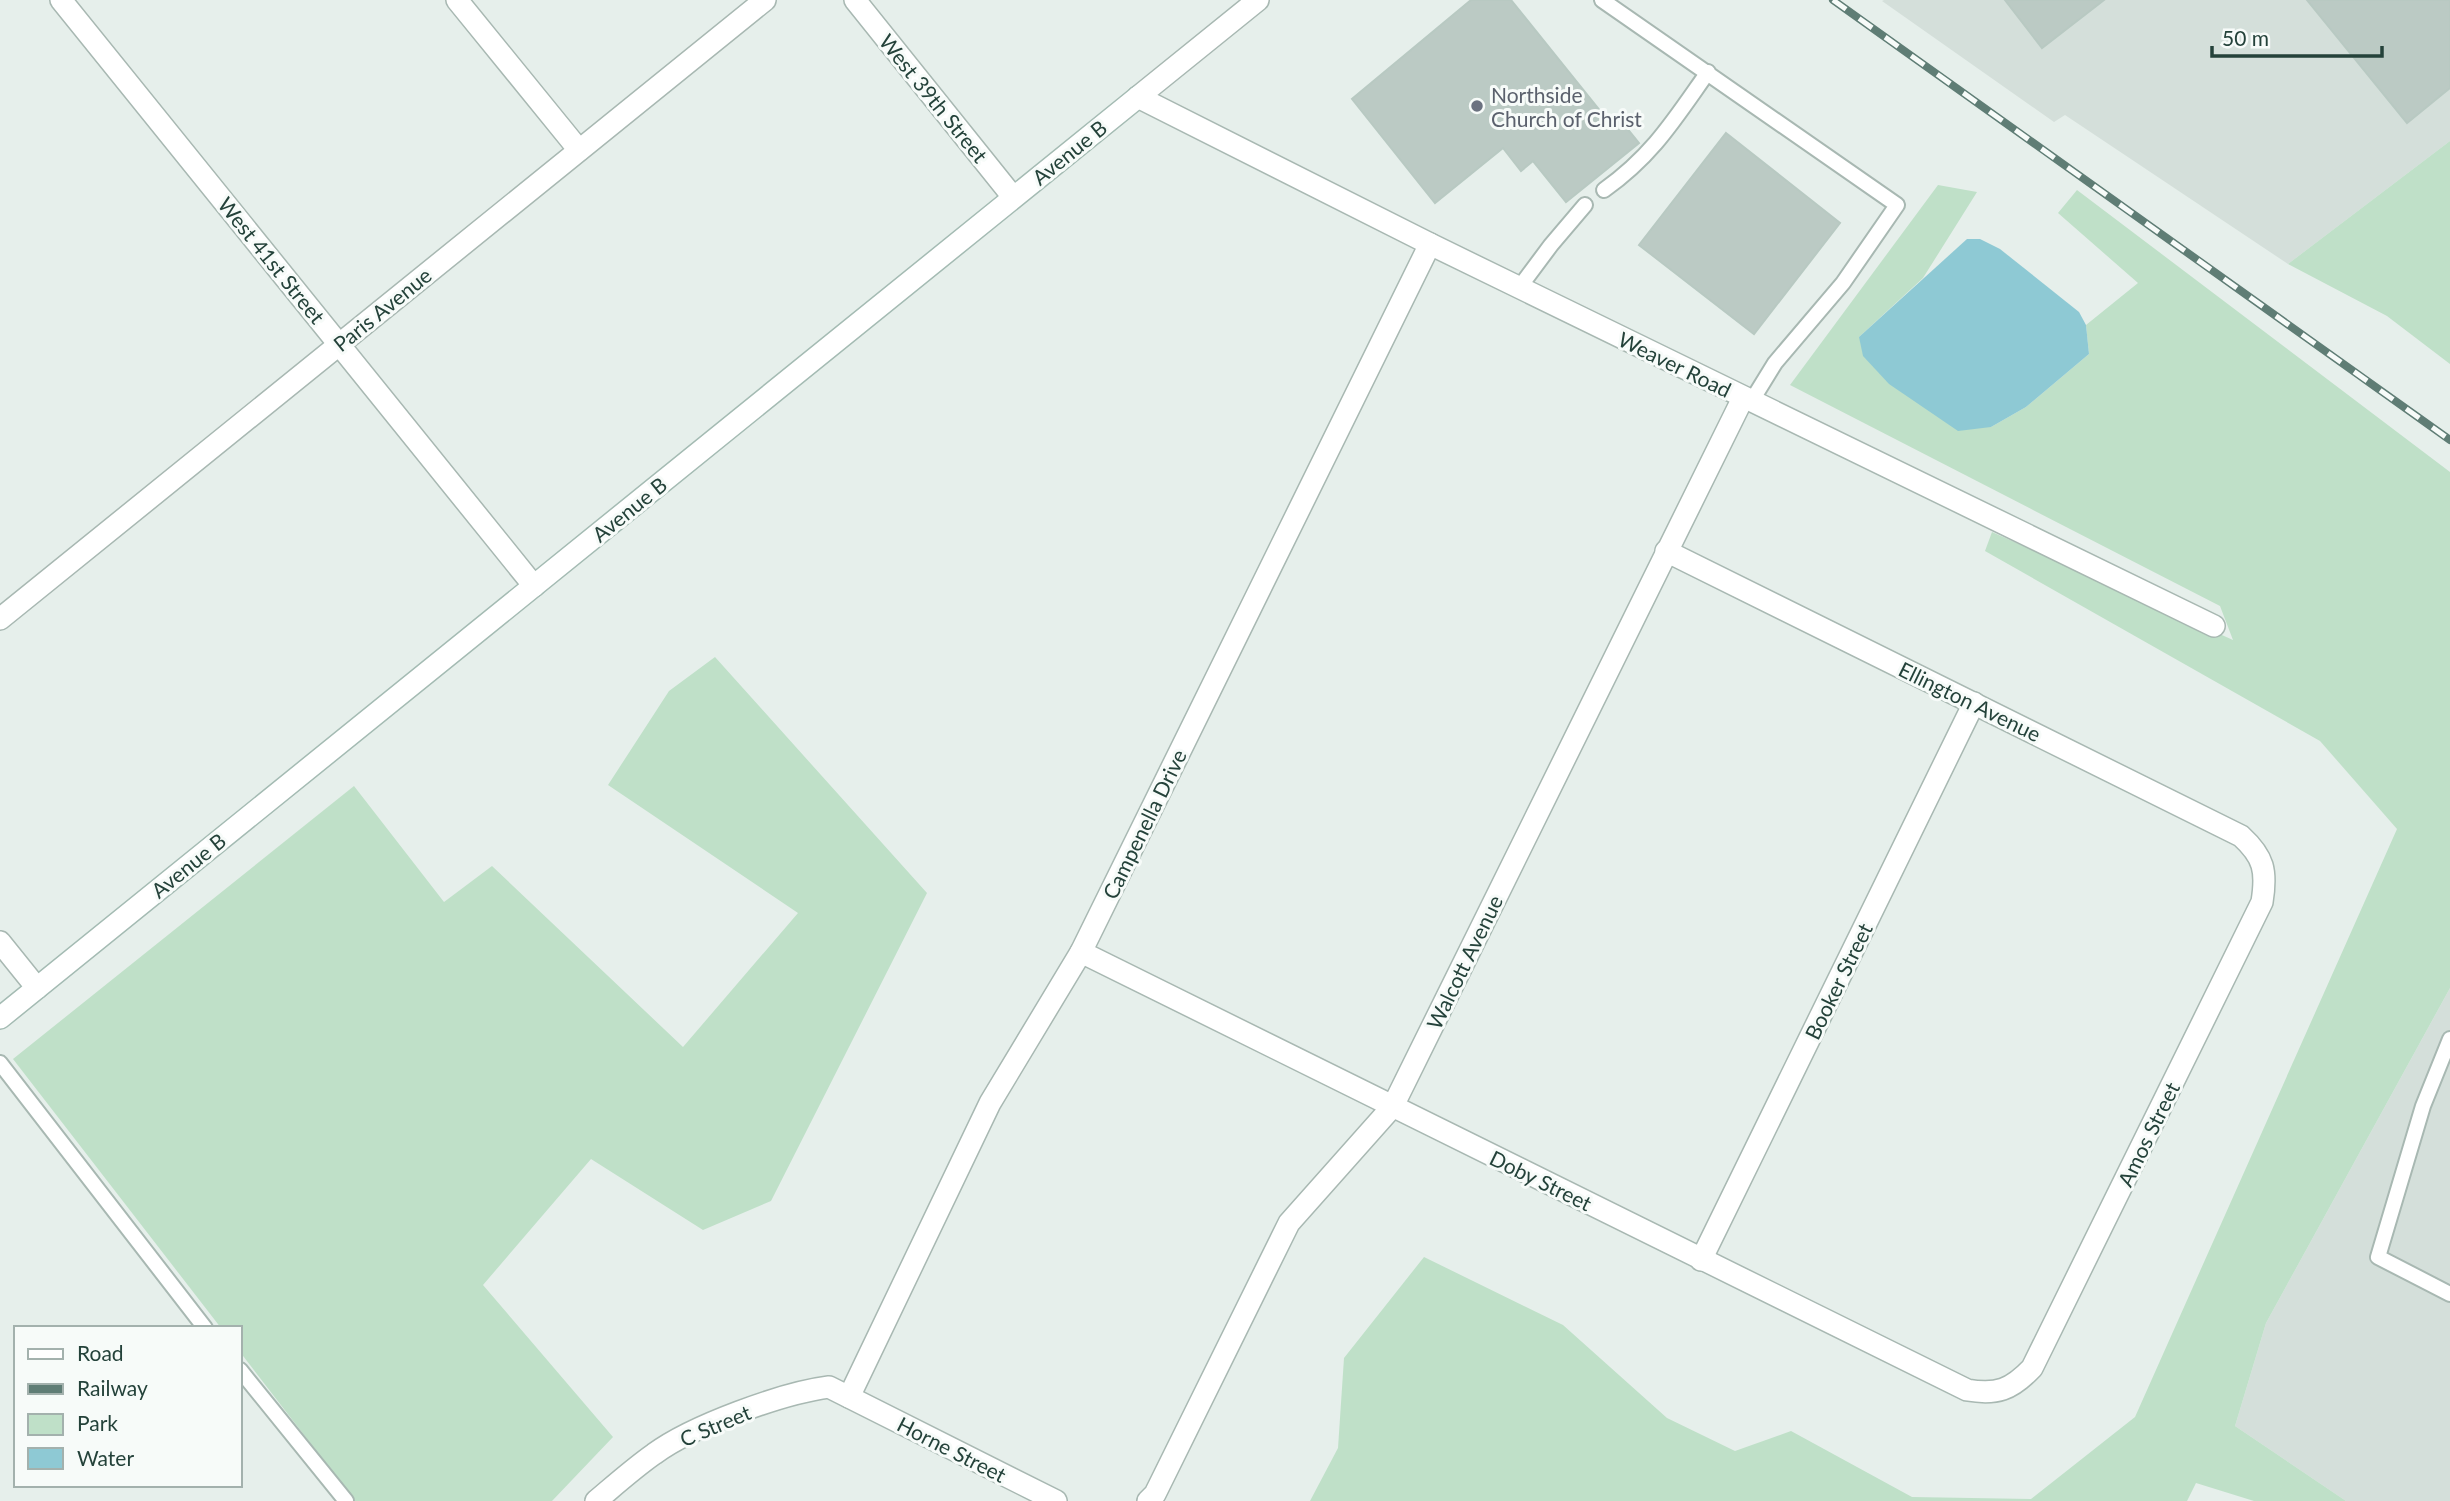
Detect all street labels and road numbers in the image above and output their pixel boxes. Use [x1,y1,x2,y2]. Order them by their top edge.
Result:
street label: West 39th Street [875,29,994,168]
street label: Avenue B [1027,114,1111,190]
street label: West 41st Street [213,192,331,329]
street label: Paris Avenue [328,262,436,356]
street label: Weaver Road [1614,326,1736,402]
street label: Avenue B [587,471,671,547]
street label: Ellington Avenue [1895,656,2045,746]
street label: Campenella Drive [1097,745,1191,903]
street label: Avenue B [146,827,230,903]
street label: Walcott Avenue [1421,891,1507,1033]
street label: Booker Street [1799,918,1877,1043]
street label: Amos Street [2112,1077,2184,1190]
street label: Doby Street [1486,1145,1596,1216]
street label: C Street [676,1399,755,1451]
street label: Horne Street [893,1411,1011,1487]

